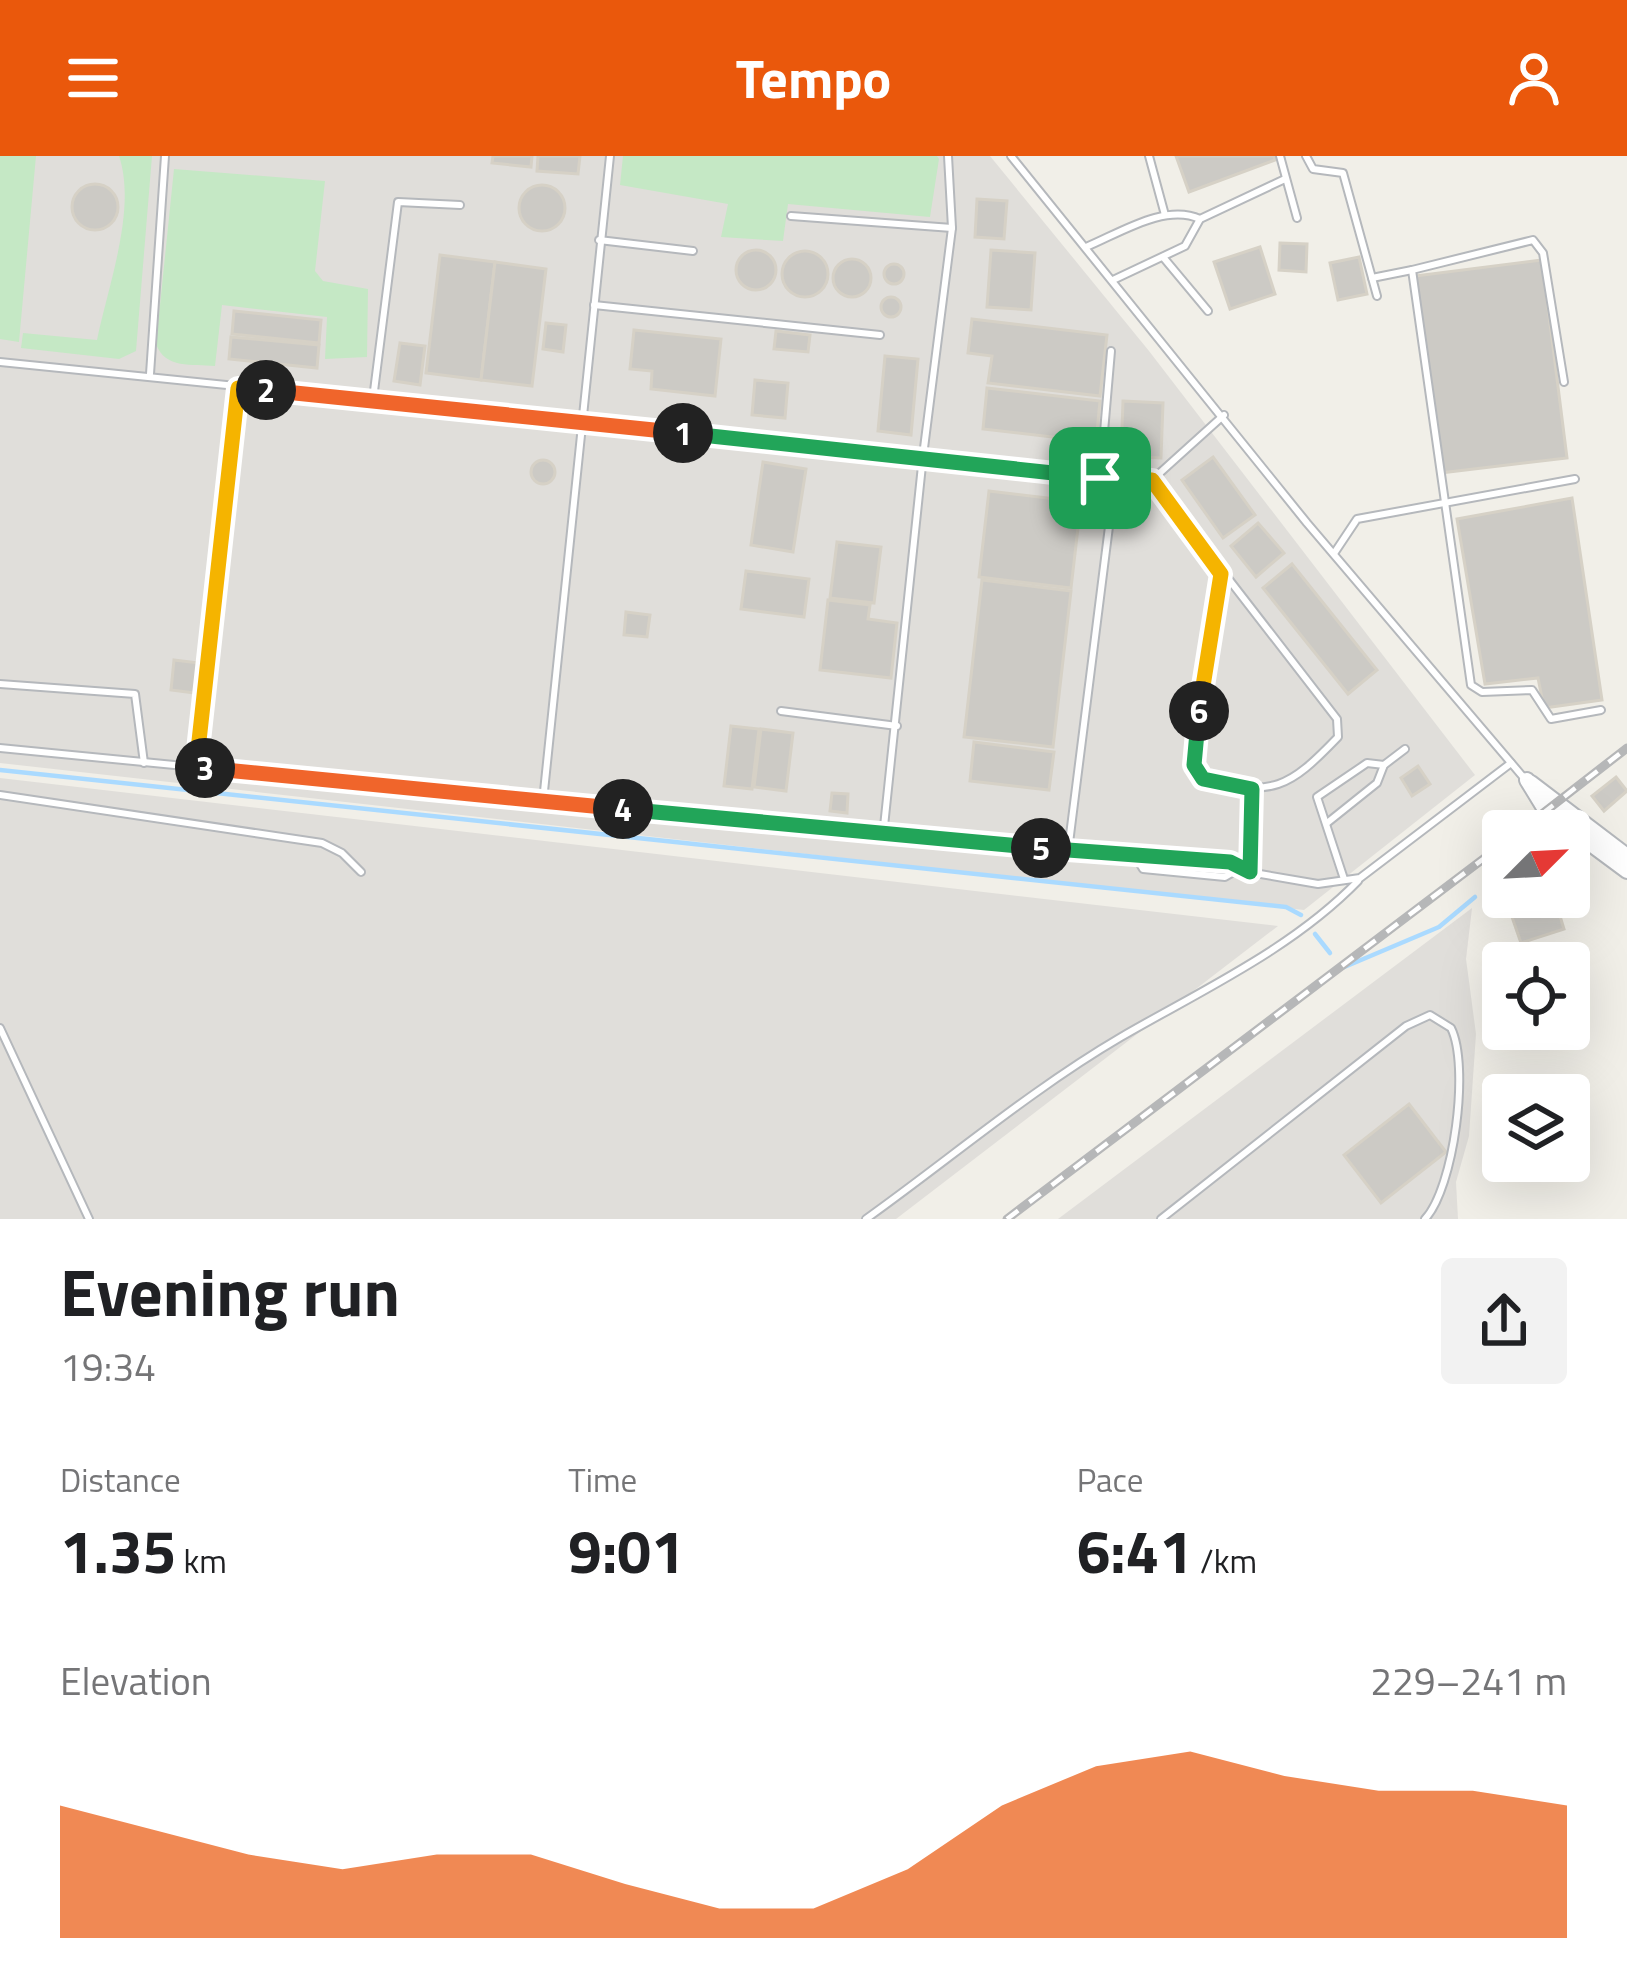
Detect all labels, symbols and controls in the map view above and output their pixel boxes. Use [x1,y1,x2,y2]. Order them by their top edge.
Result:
text: Tempo [736,37,891,119]
icon: menu [60,45,126,111]
icon: person [1501,45,1567,111]
pin: 2 [236,360,296,420]
text: 2 [257,365,275,415]
pin: 1 [653,403,713,463]
text: 1 [674,408,692,458]
pin [1049,427,1151,529]
icon: arrive [1067,445,1133,511]
pin: 6 [1169,681,1229,741]
text: 6 [1190,686,1208,736]
pin: 3 [175,738,235,798]
text: 3 [196,743,214,793]
pin: 4 [593,779,653,839]
text: 4 [614,784,632,834]
north arrow [1482,810,1590,918]
map controls [1482,810,1590,1182]
pin: 5 [1011,818,1071,878]
text: 5 [1032,823,1050,873]
button: locate [1482,942,1590,1050]
button: layers [1482,1074,1590,1182]
text: Evening run [60,1241,400,1342]
button: share [1441,1258,1567,1384]
text: 19:34 [60,1337,156,1396]
text: Distance [60,1455,181,1505]
text: Time [568,1455,637,1505]
text: Pace [1077,1455,1143,1505]
text: 1.35 [60,1505,176,1596]
text: 9:01 [568,1505,685,1596]
text: 6:41 [1077,1505,1193,1596]
text: km [176,1536,227,1586]
text: /km [1193,1536,1257,1586]
text: Elevation [60,1651,212,1710]
text: 229–241 m [1370,1651,1567,1710]

